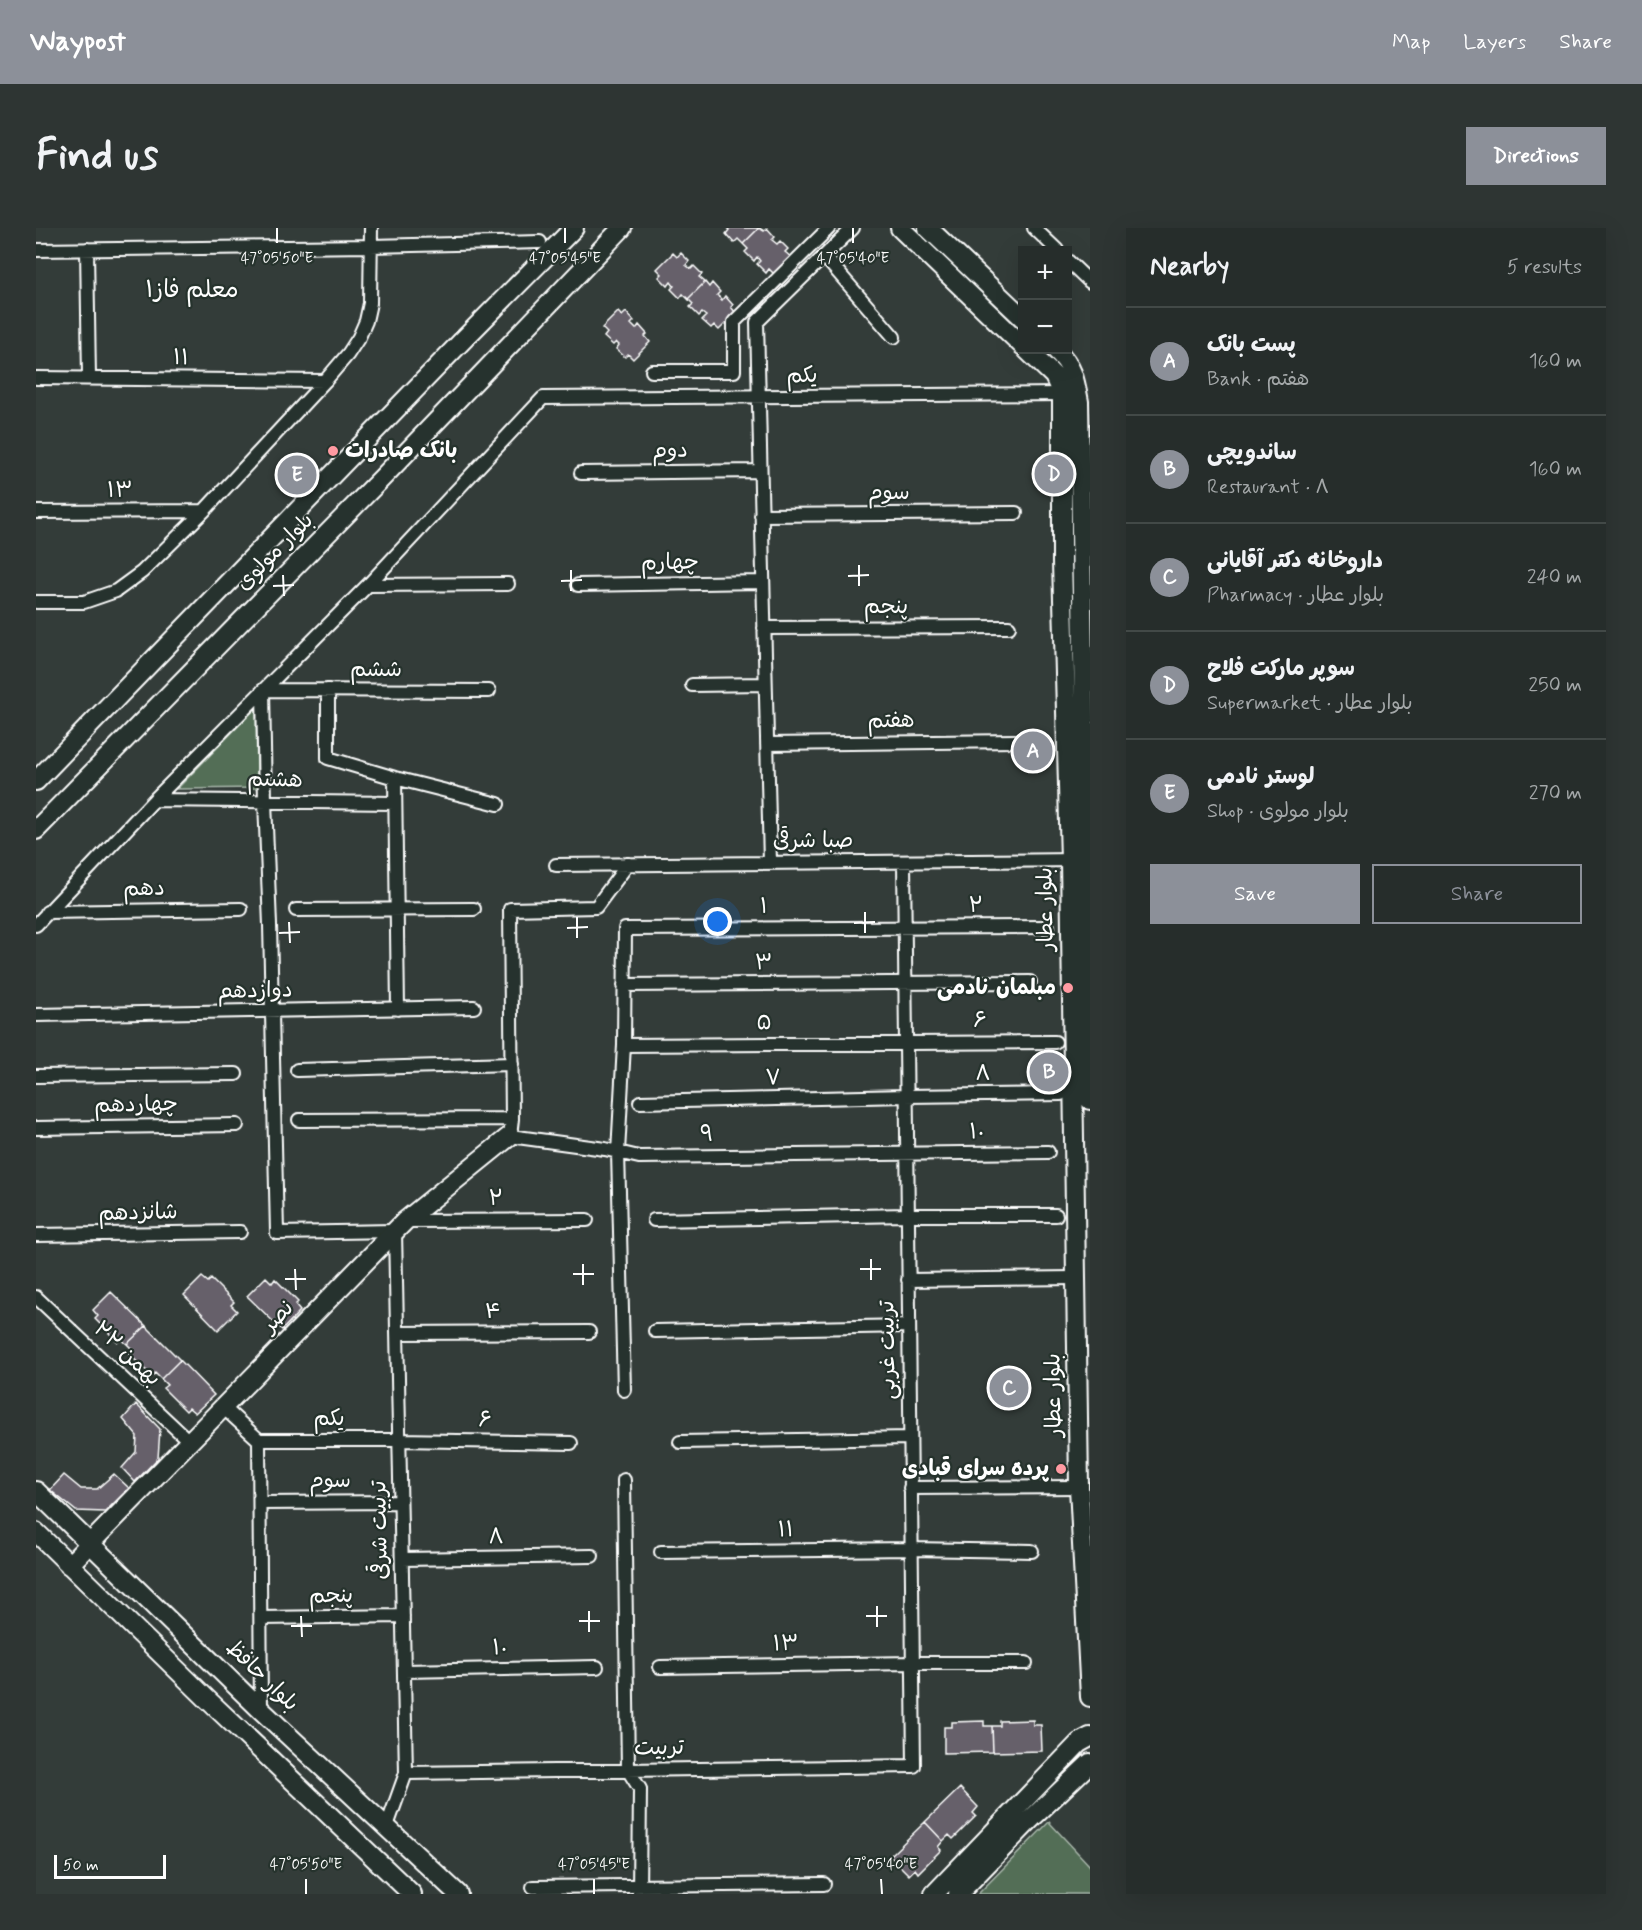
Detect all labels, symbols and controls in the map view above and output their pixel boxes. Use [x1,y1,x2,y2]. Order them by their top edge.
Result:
text: Waypost [30,24,126,61]
text: Map [1392,28,1430,56]
text: Layers [1463,28,1526,56]
text: Share [1559,28,1612,56]
button: Directions [1466,127,1606,185]
text: Find us [36,129,158,184]
map controls [1018,246,1072,354]
button: + [1018,246,1072,300]
text: 47°05'50"E [241,249,314,269]
text: 47°05'45"E [529,249,601,269]
text: 47°05'40"E [817,249,889,269]
text: Nearby [1150,250,1229,284]
text: 5 results [1507,254,1582,281]
district label: معلم فاز۱ [145,275,239,307]
button: − [1018,300,1072,354]
text: پست بانک [1207,331,1296,359]
street label: ۱۱ [173,344,189,372]
text: A [1163,348,1176,375]
text: 160 m [1529,348,1582,375]
street label: یکم [786,362,818,391]
text: Bank · هفتم [1207,366,1309,393]
place label: بانک صادرات [345,437,457,465]
street label: دوم [652,437,688,467]
text: ساندویچی [1207,439,1297,467]
marker: بانک صادرات [326,444,340,458]
pin: E [278,452,316,498]
pin: D [1034,452,1074,496]
text: B [1163,456,1176,483]
text: 160 m [1529,456,1582,483]
text: Restaurant · ۸ [1207,474,1329,501]
street label: ۱۳ [107,477,133,505]
street label: سوم [868,479,910,509]
street label: بلوار مولوی [230,507,320,597]
text: داروخانه دکتر آقایانی [1207,547,1383,575]
street label: چهارم [641,548,699,579]
text: C [1162,564,1177,591]
text: 240 m [1527,564,1582,591]
text: Pharmacy · بلوار عطار [1207,582,1384,609]
street label: پنجم [864,593,908,622]
text: سوپر مارکت فلاح [1207,655,1355,683]
street label: ششم [350,656,402,685]
text: D [1163,672,1176,699]
text: 250 m [1528,672,1582,699]
text: Supermarket · بلوار عطار [1207,690,1413,717]
street label: هفتم [867,707,915,736]
pin: A [1014,728,1052,774]
text: لوستر نادمی [1207,763,1314,791]
street label: هشتم [247,766,303,795]
text: E [1164,780,1175,807]
text: 270 m [1529,780,1582,807]
text: Shop · بلوار مولوی [1207,798,1349,825]
street label: صبا شرقی [773,826,853,855]
button: Save [1150,864,1360,924]
button: Share [1372,864,1582,924]
street label: بلوار عطار [1031,867,1061,953]
street label: دهم [123,875,165,904]
street label: ۲ [969,892,983,920]
street label: ۱ [760,893,768,921]
your location [703,907,732,936]
street label: ۳ [755,949,773,977]
place label: مبلمان نادمی [937,974,1056,1002]
street label: دوازدهم [217,976,293,1007]
marker: مبلمان نادمی [1061,981,1075,995]
street label: ۶ [973,1007,987,1035]
street label: ۵ [756,1009,772,1037]
pin: B [1030,1050,1068,1094]
street label: ۸ [975,1060,991,1088]
street label: ۷ [765,1064,781,1092]
street label: چهاردهم [94,1090,178,1121]
street label: ۱۰ [969,1118,985,1146]
street label: ۹ [700,1121,714,1149]
street label: ۲ [489,1185,503,1213]
street label: شانزدهم [98,1198,178,1229]
street label: نصر [254,1295,300,1341]
street label: ۴ [485,1298,501,1326]
street label: تربیت غربی [873,1300,903,1400]
street label: ۲۲ بهمن [87,1315,167,1393]
street label: بلوار عطار [1039,1353,1069,1439]
pin: C [990,1366,1028,1410]
street label: یکم [313,1405,345,1434]
street label: ۶ [478,1406,492,1434]
place label: پرده سرای قبادی [902,1455,1050,1483]
marker: پرده سرای قبادی [1054,1462,1068,1476]
street label: سوم [309,1467,351,1497]
street label: تربیت شرقی [364,1480,395,1580]
street label: ۱۱ [778,1516,794,1544]
street label: ۸ [488,1523,504,1551]
street label: پنجم [309,1582,353,1611]
street label: ۱۳ [773,1630,799,1658]
street label: بلوار حافظ [219,1634,305,1718]
street label: ۱۰ [492,1634,508,1662]
street label: تربیت [634,1734,685,1762]
scale bar [54,1852,166,1880]
text: 50 m [63,1855,99,1876]
text: 47°05'50"E [270,1855,343,1875]
text: 47°05'45"E [558,1855,630,1875]
text: 47°05'40"E [845,1855,917,1875]

